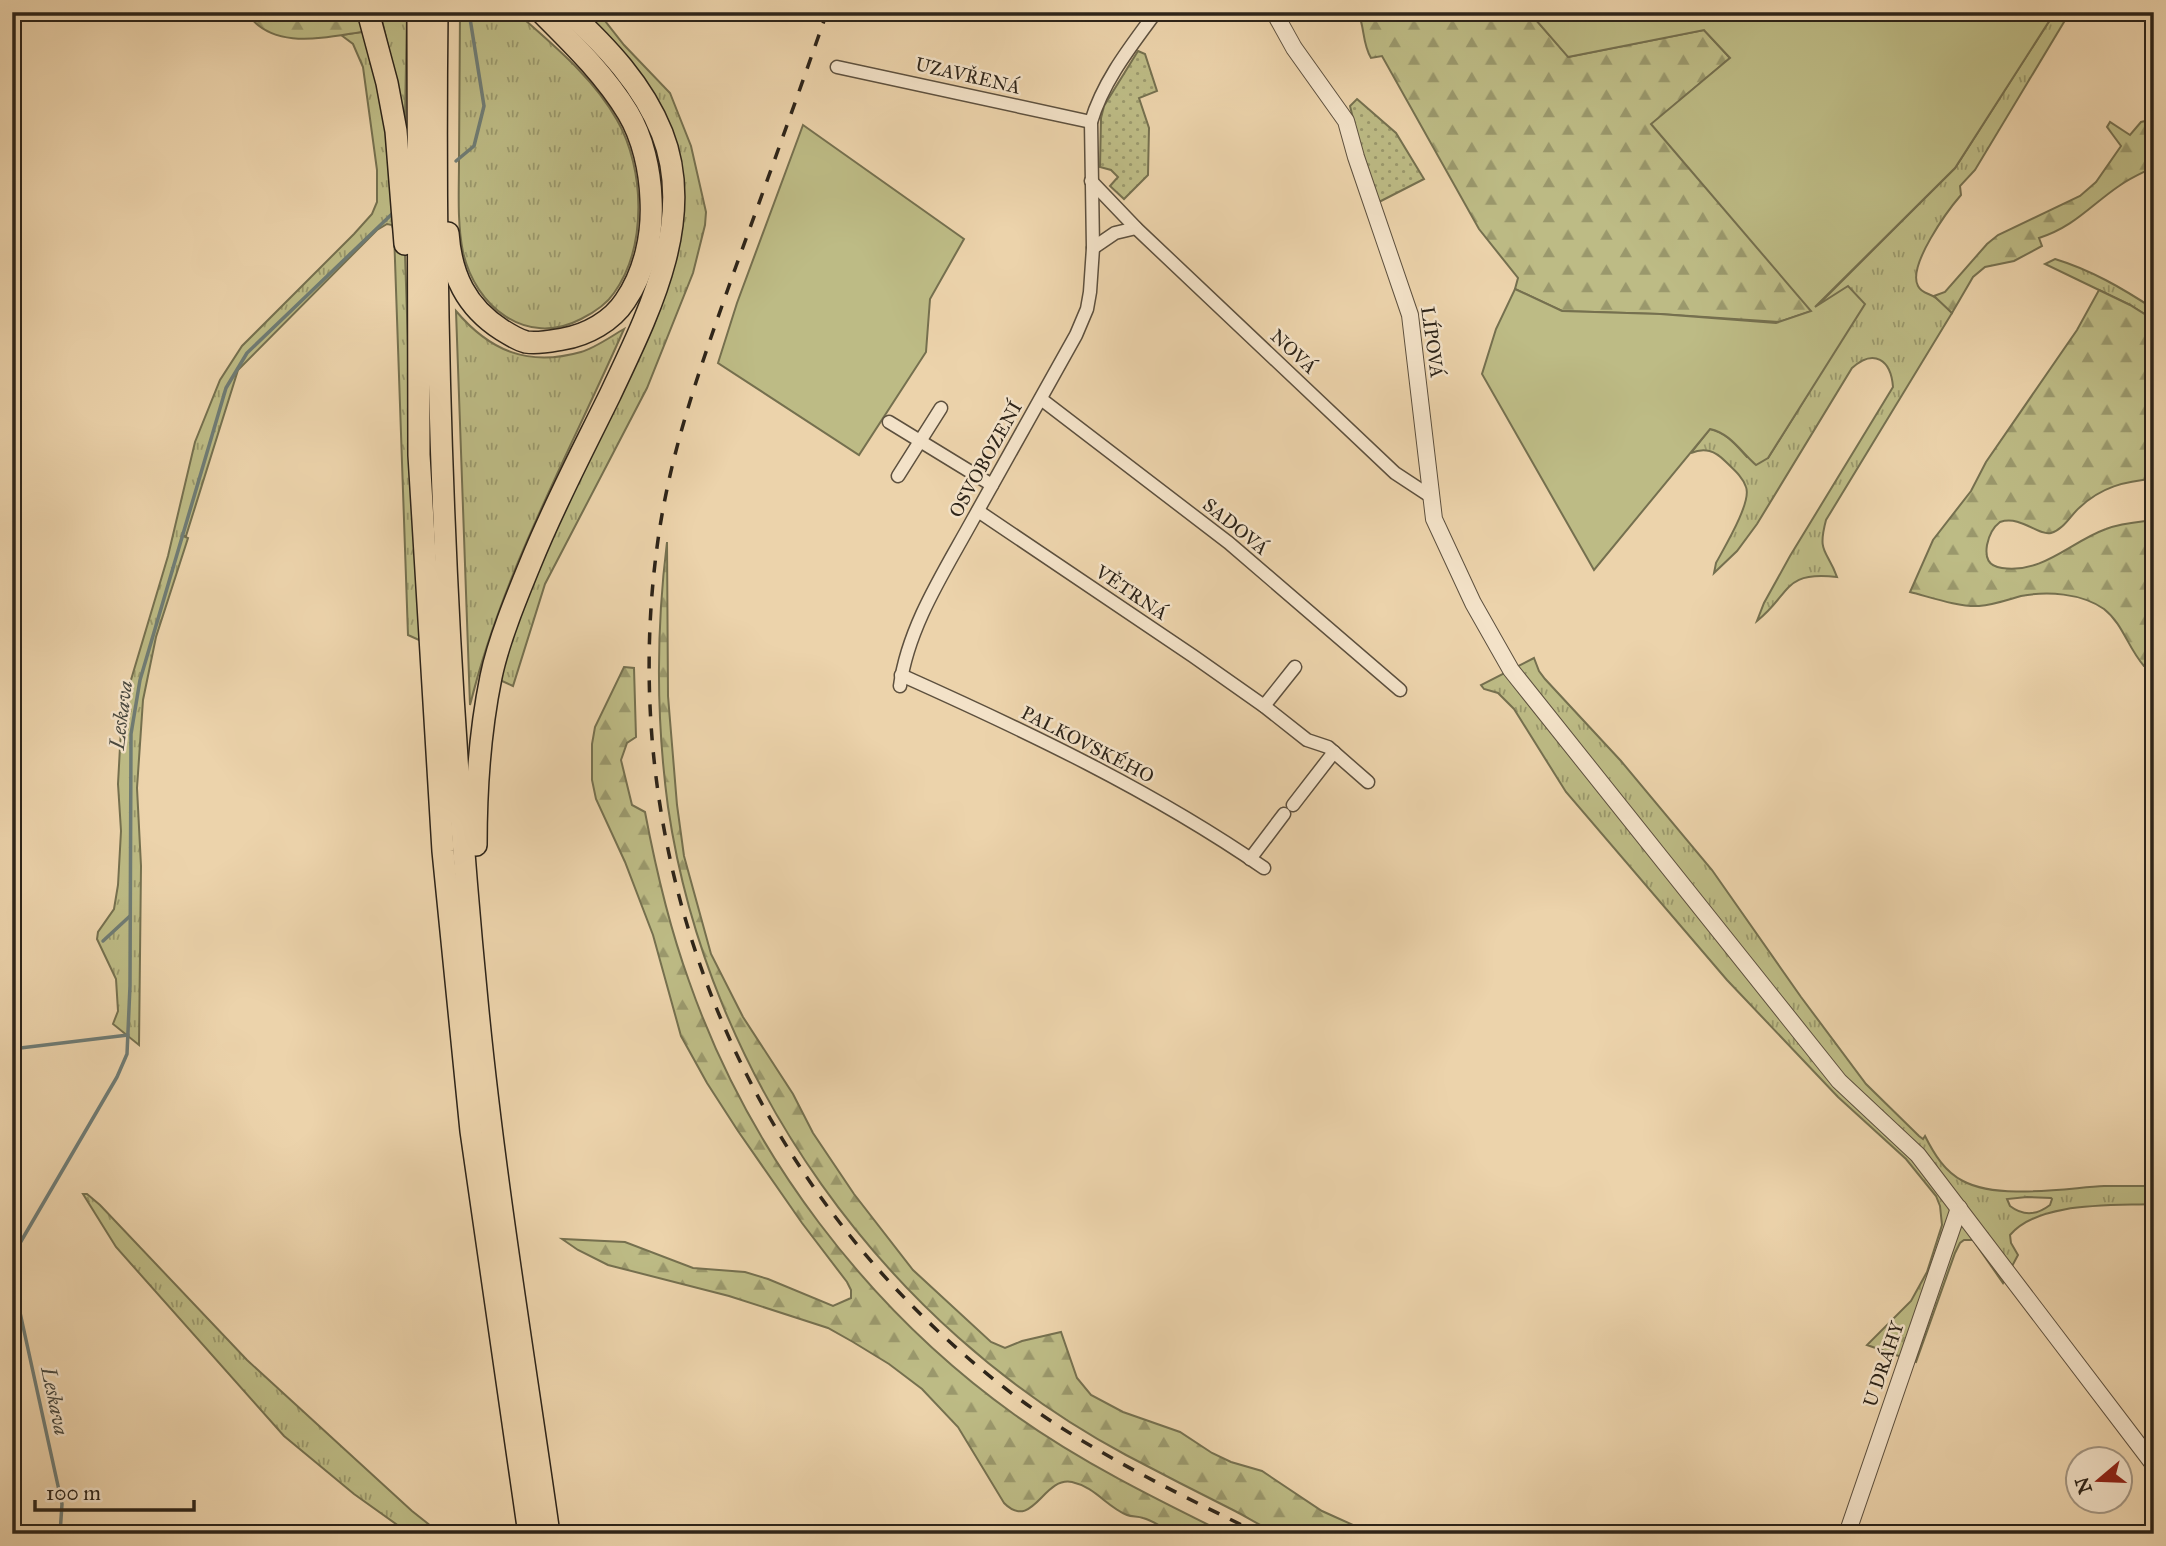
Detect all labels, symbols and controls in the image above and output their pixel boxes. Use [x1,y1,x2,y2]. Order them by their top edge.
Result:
street label: UZAVŘENÁ [913,51,1023,99]
street label: LÍPOVÁ [1416,305,1450,379]
street label: NOVÁ [1266,324,1322,379]
street label: OSVOBOZENÍ [943,396,1027,521]
street label: SADOVÁ [1198,492,1274,560]
street label: VĚTRNÁ [1090,559,1173,625]
water label: Leskava [104,679,138,752]
street label: PALKOVSKÉHO [1018,700,1158,788]
street label: U DRÁHY [1857,1317,1909,1410]
water label: Leskava [35,1363,75,1438]
north arrow [2064,1444,2134,1514]
scale bar [35,1469,194,1513]
text: N [2070,1474,2097,1497]
text: 100 m [46,1480,101,1506]

